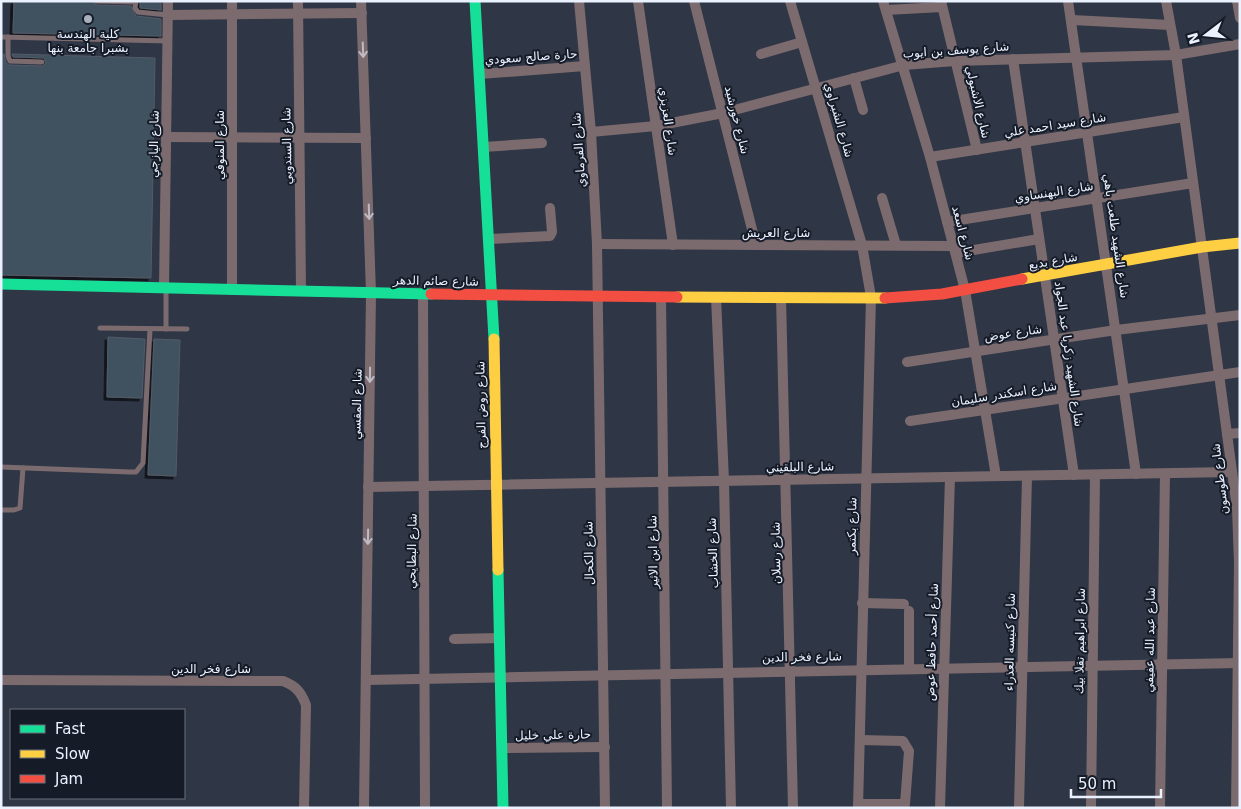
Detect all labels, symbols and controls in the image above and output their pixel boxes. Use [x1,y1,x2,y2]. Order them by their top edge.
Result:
north arrow [1181,10,1231,60]
marker: كلية الهندسة بشبرا جامعة بنها [82,13,94,25]
place label: كلية الهندسة بشبرا جامعة بنها [47,27,129,56]
text: N [1184,31,1203,46]
street label: شارع يوسف بن ايوب [902,39,1010,62]
one-way arrow [358,42,368,58]
street label: حارة صالح سعودي [484,47,578,68]
street label: شارع الاشبولي [962,64,993,140]
street label: شارع الشبراوي [821,81,856,159]
street label: شارع خورشيد [721,84,752,156]
street label: شارع العزيزي [655,86,680,156]
street label: شارع السندوبي [279,107,296,185]
street label: شارع اليازجي [146,110,163,178]
street label: شارع المنوفي [213,110,228,180]
street label: شارع سيد احمد علي [1003,110,1107,141]
street label: شارع الفرماوي [569,112,590,188]
street label: شارع الشهيد طلعت باهي [1099,173,1132,299]
street label: شارع البهنساوي [1013,179,1095,206]
one-way arrow [364,204,373,220]
street label: شارع اسعد [948,204,977,262]
street label: شارع العريش [742,226,810,241]
street label: شارع بديع [1027,250,1079,273]
street label: شارع صائم الدهر [392,273,479,290]
street label: شارع الشهيد زكريا عبد الجواد [1051,280,1086,428]
street label: شارع عوض [983,322,1043,345]
street label: شارع روض الفرج [473,361,490,449]
one-way arrow [365,366,375,383]
street label: شارع المقسي [349,368,366,440]
street label: شارع اسكندر سليمان [950,379,1058,410]
street label: شارع طوسون [1209,443,1232,515]
street label: شارع البلقيني [766,459,834,476]
street label: شارع بكتمر [844,497,861,556]
street label: شارع البطايحي [404,513,421,589]
street label: شارع ابن الاثير [645,515,662,590]
street label: شارع الخشاب [705,517,722,589]
street label: شارع الكحال [581,521,598,585]
street label: شارع رسلان [768,522,785,584]
one-way arrow [363,529,373,545]
street label: شارع أحمد حافظ عوض [922,583,942,701]
street label: شارع عبد الله عفيفي [1142,587,1159,693]
street label: شارع ابراهيم تقلا بيك [1072,588,1089,694]
street label: شارع كنيسه العذراء [1002,593,1019,691]
street label: شارع فخر الدين [762,649,842,666]
street label: شارع فخر الدين [171,662,251,677]
legend [10,709,185,799]
text: Fast [55,720,85,738]
street label: حارة علي خليل [515,727,591,744]
text: Slow [55,745,90,763]
scale bar [1071,766,1161,798]
text: Jam [54,770,83,788]
text: 50 m [1078,775,1116,793]

